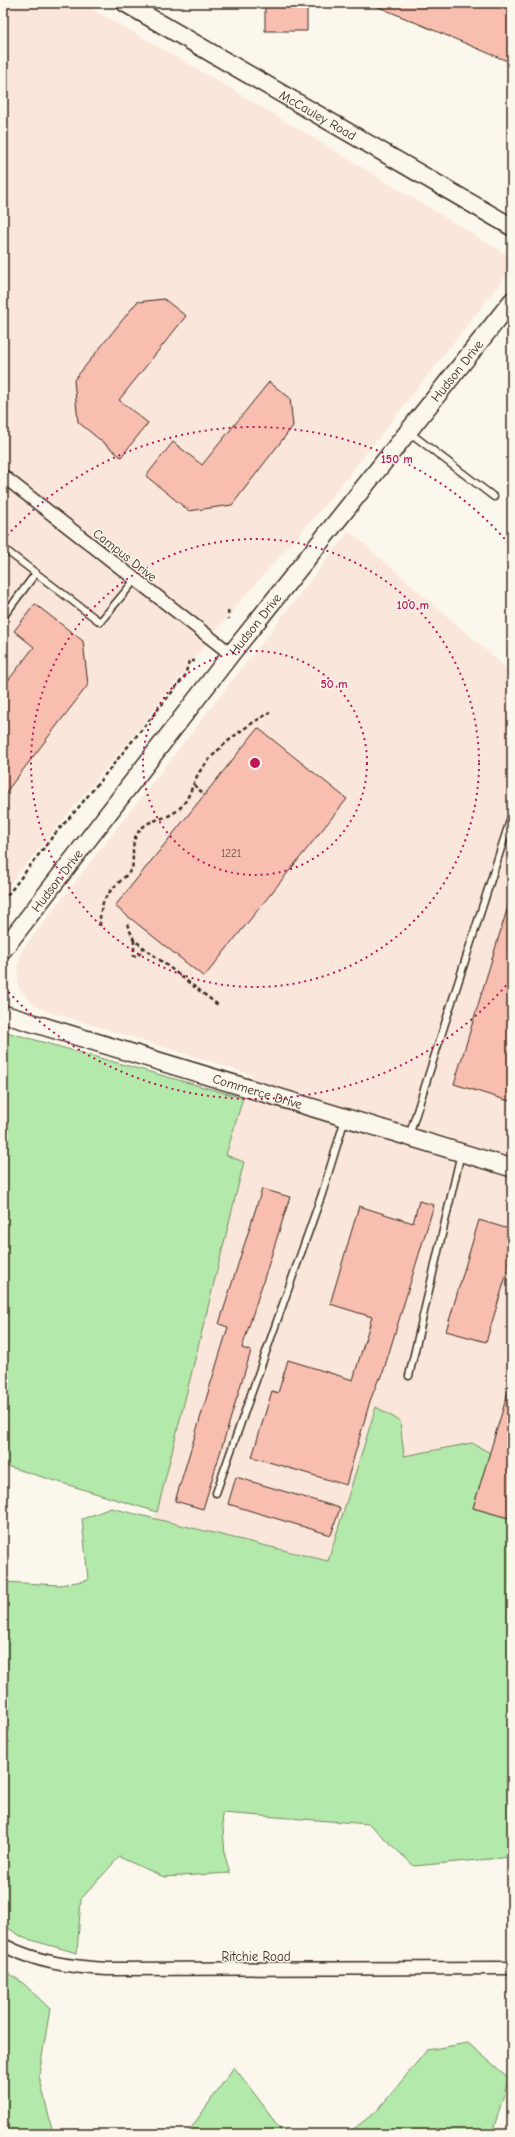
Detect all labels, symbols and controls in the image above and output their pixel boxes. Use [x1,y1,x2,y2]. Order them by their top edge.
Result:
street label: McCauley Road [277,87,359,143]
street label: Hudson Drive [428,336,486,404]
text: 150 m [381,452,413,466]
street label: Campus Drive [90,525,160,585]
street label: Hudson Drive [226,590,284,658]
text: 100 m [397,598,429,612]
text: 50 m [320,677,348,691]
centre of rings [248,756,262,770]
street label: Hudson Drive [28,846,86,914]
house number: 1221 [221,847,241,860]
street label: Commerce Drive [211,1070,305,1112]
street label: Ritchie Road [221,1949,291,1964]

